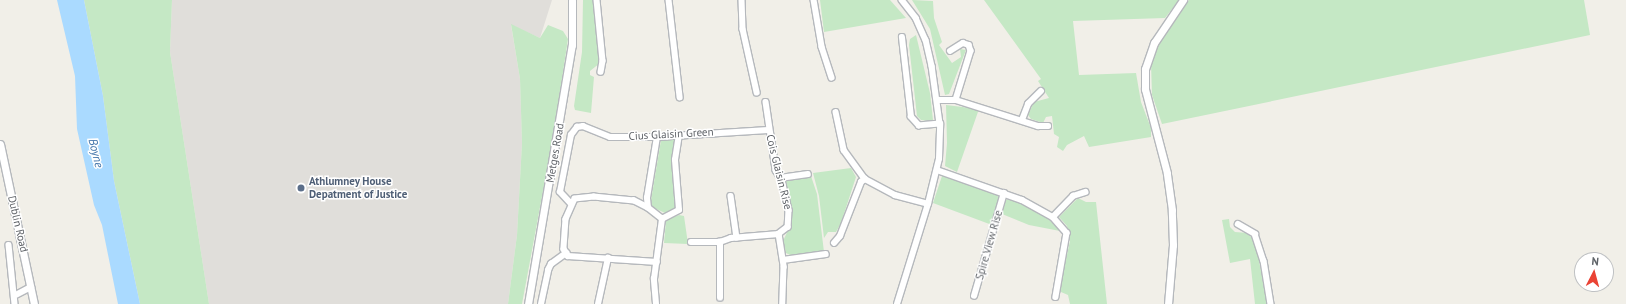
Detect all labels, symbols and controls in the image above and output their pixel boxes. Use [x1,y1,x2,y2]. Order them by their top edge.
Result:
street label: Metges Road [543,122,567,184]
street label: Cius Glaisin Green [628,125,714,143]
street label: Cois Glaisin Rise [763,133,795,211]
water label: Boyne [85,137,107,169]
place label: Athlumney House Depatment of Justice [309,175,407,201]
marker: Athlumney House Depatment of Justice [296,183,306,193]
street label: Dublin Road [5,195,31,253]
street label: Spire View Rise [973,208,1005,282]
north arrow [1574,252,1614,292]
text: N [1591,254,1599,268]

